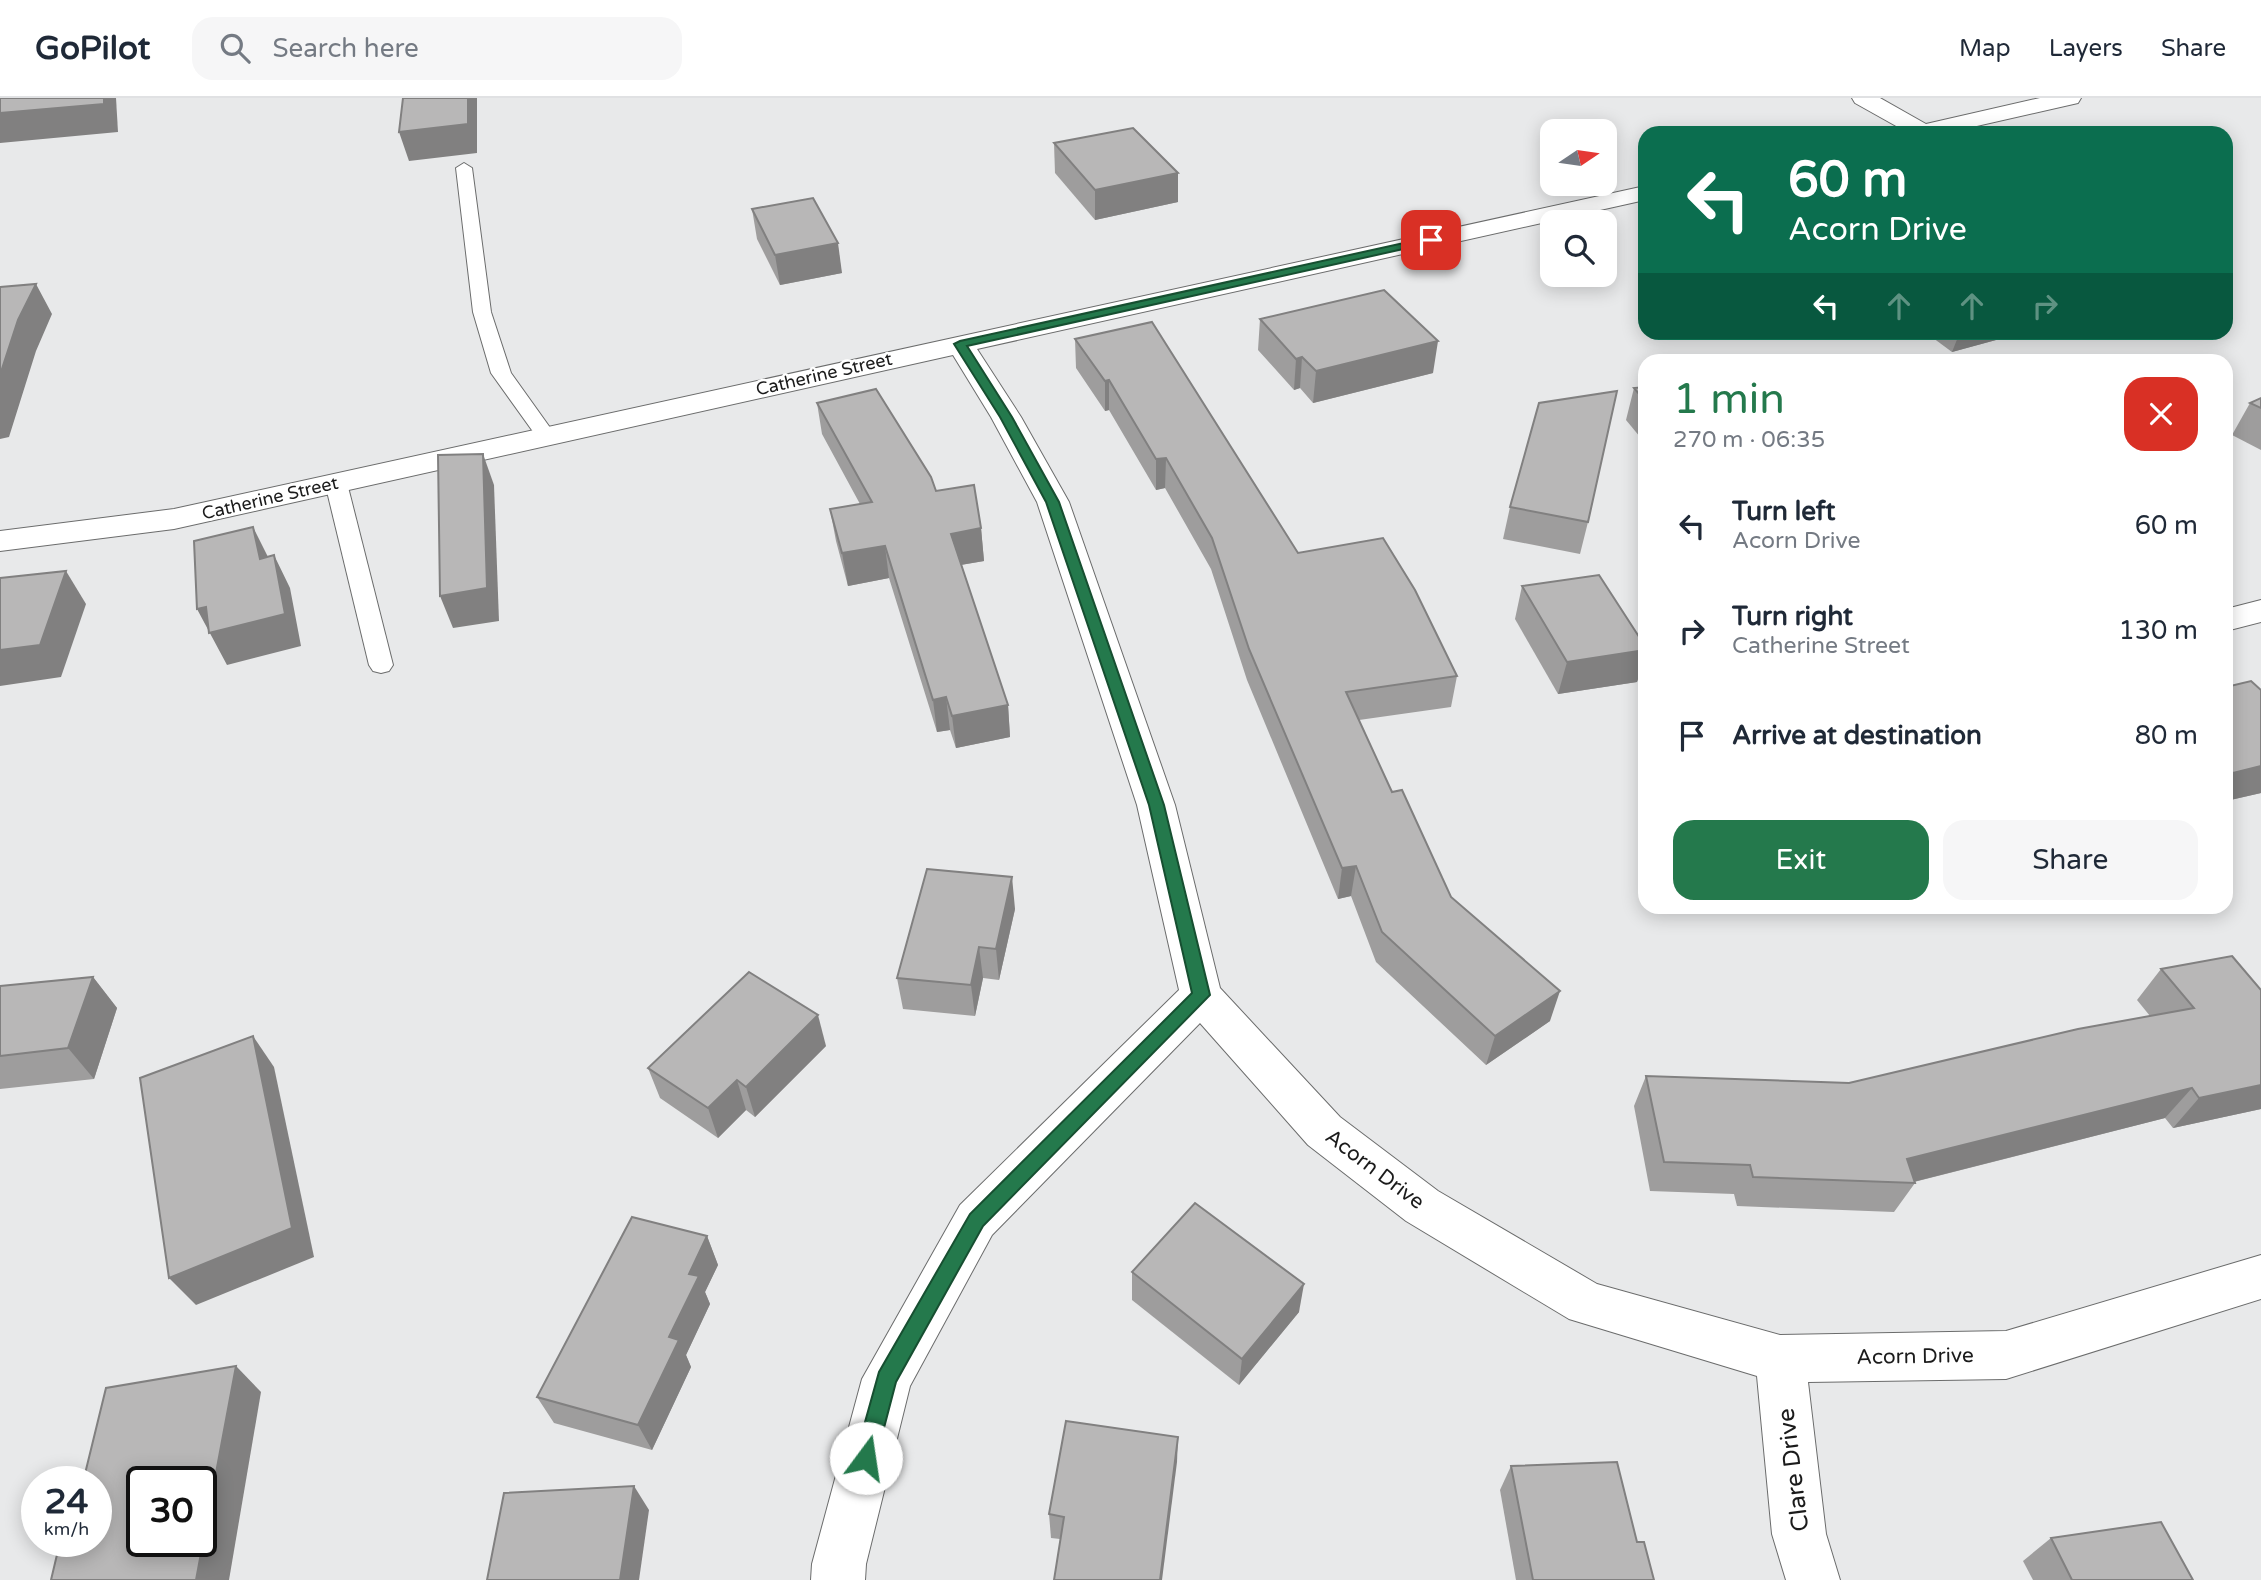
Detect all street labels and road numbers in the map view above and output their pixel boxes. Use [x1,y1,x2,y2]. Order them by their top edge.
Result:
street label: Catherine Street [754,348,894,400]
street label: Catherine Street [200,472,340,524]
street label: Acorn Drive [1320,1124,1429,1215]
street label: Acorn Drive [1856,1343,1974,1370]
street label: Clare Drive [1772,1407,1815,1533]

